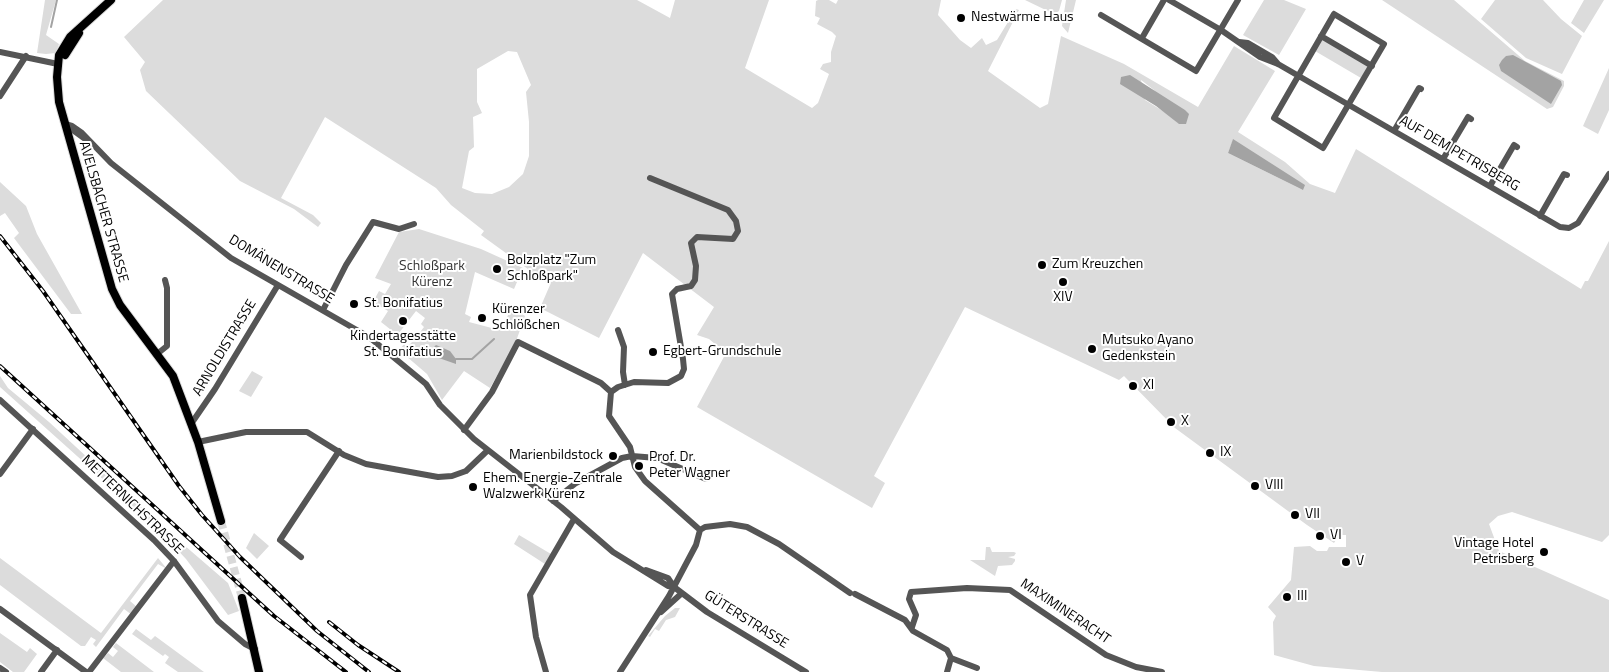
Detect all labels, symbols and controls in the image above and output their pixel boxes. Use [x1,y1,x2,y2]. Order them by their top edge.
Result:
place label: Nestwärme Haus [971,10,1074,26]
marker: Nestwärme Haus [955,12,967,24]
street label: AUF DEM PETRISBERG [1396,113,1522,195]
street label: AVELSBACHER STRASSE [75,140,131,284]
street label: DOMÄNENSTRASSE [225,232,337,308]
place label: Bolzplatz "Zum Schloßpark" [507,253,596,286]
place label: Zum Kreuzchen [1052,257,1143,273]
park label: Schloßpark Kürenz [399,259,465,292]
marker: Zum Kreuzchen [1036,259,1048,271]
marker: Bolzplatz "Zum Schloßpark" [491,263,503,275]
marker: XIV [1057,276,1069,288]
place label: XIV [1053,290,1073,306]
place label: St. Bonifatius [364,296,443,312]
street label: ARNOLDISTRASSE [190,297,260,399]
marker: St. Bonifatius [348,298,360,310]
place label: Kürenzer Schlößchen [492,302,560,334]
marker: Kürenzer Schlößchen [476,312,488,324]
marker: Kindertagesstätte St. Bonifatius [397,315,409,327]
place label: Kindertagesstätte St. Bonifatius [350,329,456,362]
place label: Mutsuko Ayano Gedenkstein [1102,333,1194,366]
marker: Mutsuko Ayano Gedenkstein [1086,343,1098,355]
place label: Egbert-Grundschule [663,344,781,360]
marker: Egbert-Grundschule [647,346,659,358]
place label: XI [1143,378,1154,394]
marker: XI [1127,380,1139,392]
place label: X [1181,414,1189,430]
marker: X [1165,416,1177,428]
place label: IX [1220,445,1231,461]
marker: IX [1204,447,1216,459]
place label: Marienbildstock [509,448,603,464]
marker: Marienbildstock [607,450,619,462]
place label: Prof. Dr. Peter Wagner [649,450,730,482]
street label: METTERNICHSTRASSE [78,452,186,558]
marker: Prof. Dr. Peter Wagner [633,460,645,472]
place label: Ehem. Energie-Zentrale Walzwerk Kürenz [483,471,622,504]
place label: VIII [1265,478,1283,494]
marker: VIII [1249,480,1261,492]
marker: Ehem. Energie-Zentrale Walzwerk Kürenz [467,481,479,493]
place label: VII [1305,507,1320,523]
marker: VII [1289,509,1301,521]
place label: VI [1330,528,1342,544]
marker: VI [1314,530,1326,542]
place label: Vintage Hotel Petrisberg [1454,536,1534,568]
marker: Vintage Hotel Petrisberg [1538,546,1550,558]
place label: V [1356,554,1364,570]
marker: V [1340,556,1352,568]
street label: MAXIMINERACHT [1017,576,1113,648]
street label: GÜTERSTRASSE [701,587,791,653]
place label: III [1297,589,1307,605]
marker: III [1281,591,1293,603]

